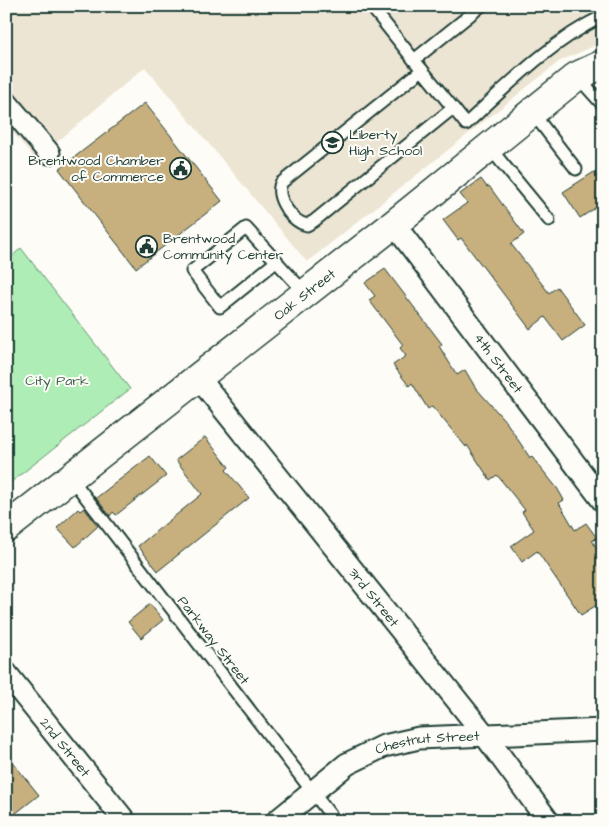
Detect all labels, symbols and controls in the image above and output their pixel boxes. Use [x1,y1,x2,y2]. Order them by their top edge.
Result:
place label: Liberty High School [349,125,422,161]
school or university icon: Liberty High School [321,130,345,154]
place label: Brentwood Chamber of Commerce [28,151,164,187]
public building icon: Brentwood Chamber of Commerce [168,156,192,180]
place label: Brentwood Community Center [163,229,283,265]
public building icon: Brentwood Community Center [135,234,159,258]
street label: Oak Street [270,264,340,326]
street label: 4th Street [469,329,528,398]
park label: City Park [25,371,89,391]
street label: 3rd Street [344,564,404,632]
street label: Parkway Street [172,592,254,689]
street label: 2nd Street [35,714,95,782]
street label: Chestnut Street [372,726,480,760]

